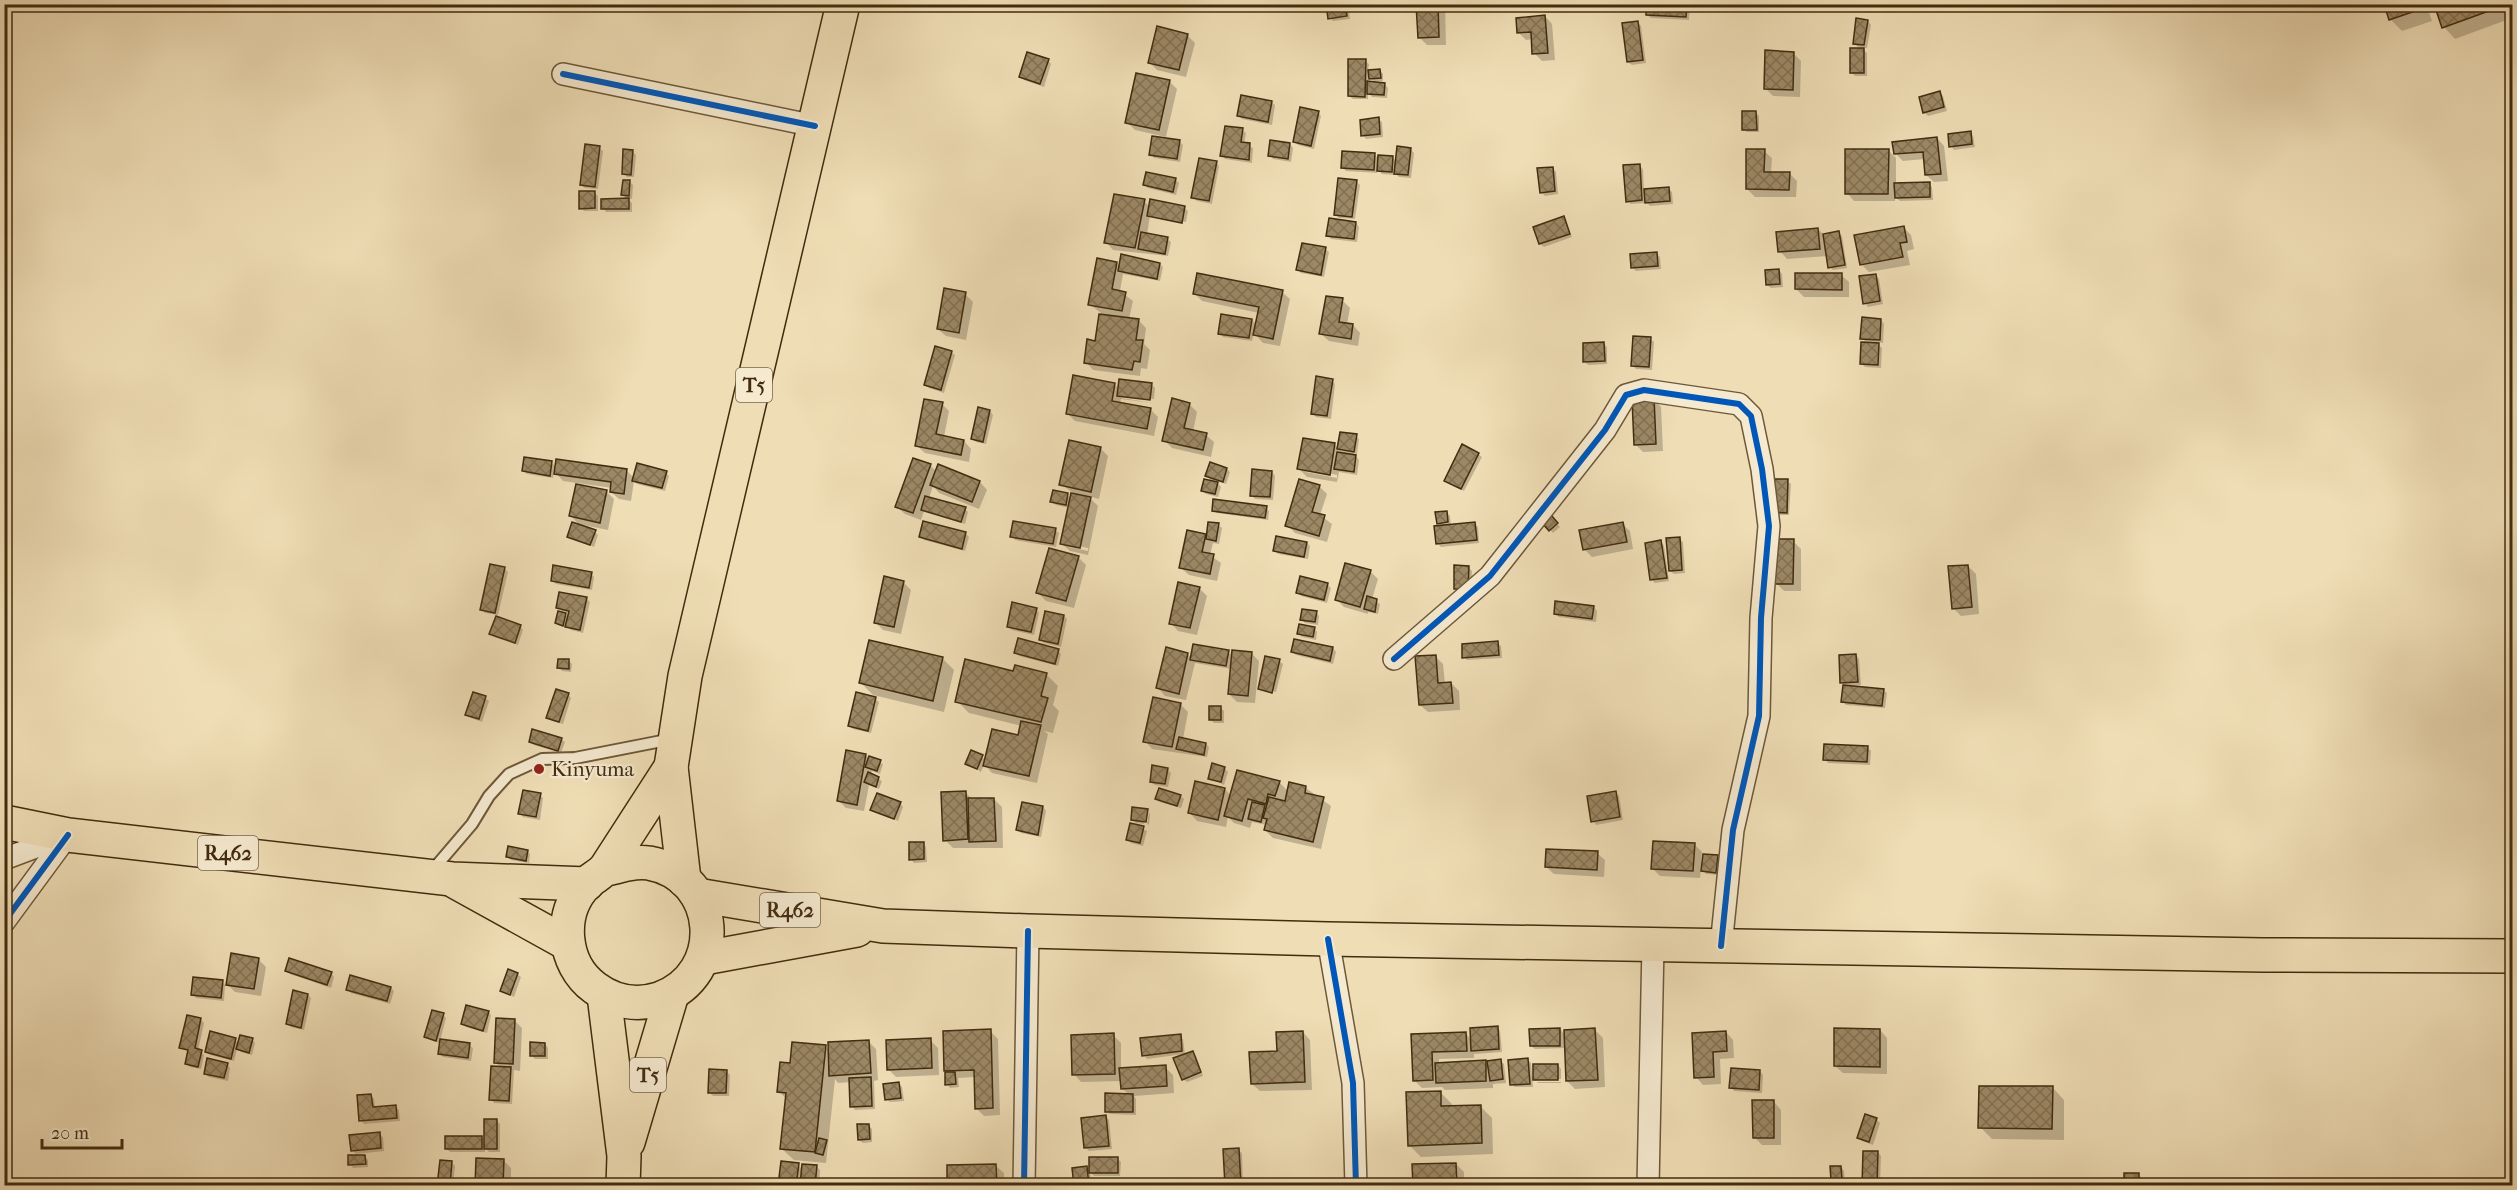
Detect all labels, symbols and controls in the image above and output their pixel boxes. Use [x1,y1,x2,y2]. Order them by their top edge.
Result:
road number: T5 [736,368,772,402]
place label: Kinyuma [551,757,635,781]
marker: Kinyuma [532,762,546,776]
road number: R462 [198,836,258,870]
road number: R462 [760,893,820,927]
road number: T5 [630,1058,666,1092]
scale bar [42,1112,122,1150]
text: 20 m [51,1123,89,1144]

